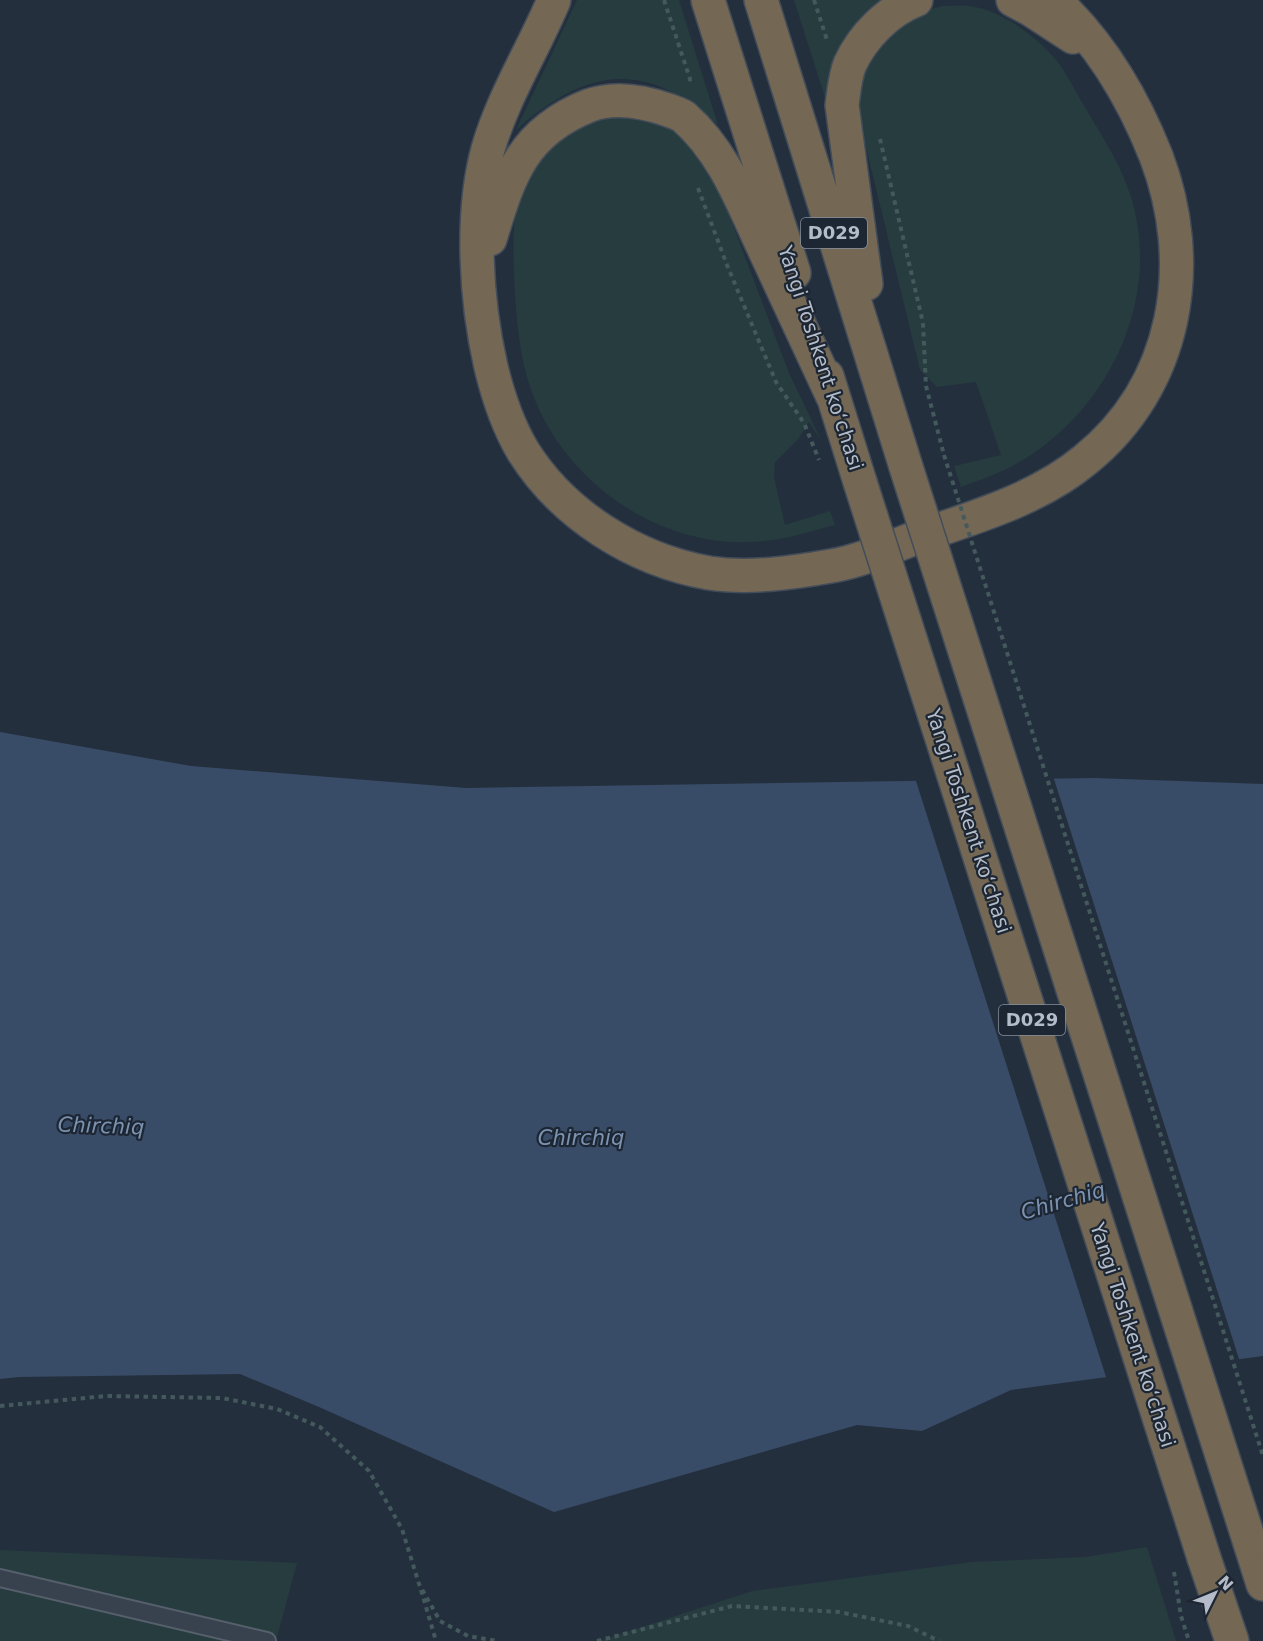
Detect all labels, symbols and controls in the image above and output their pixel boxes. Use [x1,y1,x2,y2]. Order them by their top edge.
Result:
road number: D029 [801,218,867,248]
street label: Yangi Toshkent ko‘chasi [773,242,869,473]
street label: Yangi Toshkent ko‘chasi [921,705,1017,936]
road number: D029 [999,1005,1065,1035]
water label: Chirchiq [57,1112,145,1140]
water label: Chirchiq [538,1126,624,1150]
water label: Chirchiq [1018,1178,1108,1224]
street label: Yangi Toshkent ko‘chasi [1085,1219,1181,1450]
north arrow [1185,1563,1245,1623]
text: N [1214,1572,1237,1594]

